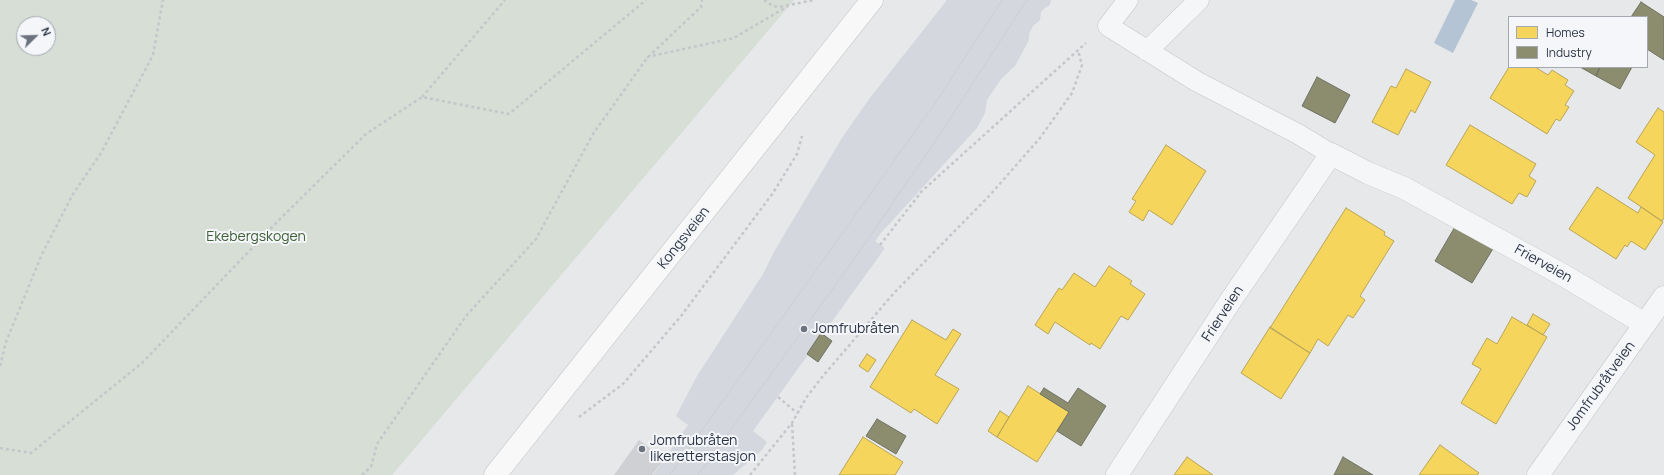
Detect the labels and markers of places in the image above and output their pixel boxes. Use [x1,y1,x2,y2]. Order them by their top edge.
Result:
place label: Jomfrubråten [812,321,899,337]
marker: Jomfrubråten [799,324,809,334]
place label: Jomfrubråten likeretterstasjon [650,433,756,466]
marker: Jomfrubråten likeretterstasjon [637,444,647,454]

